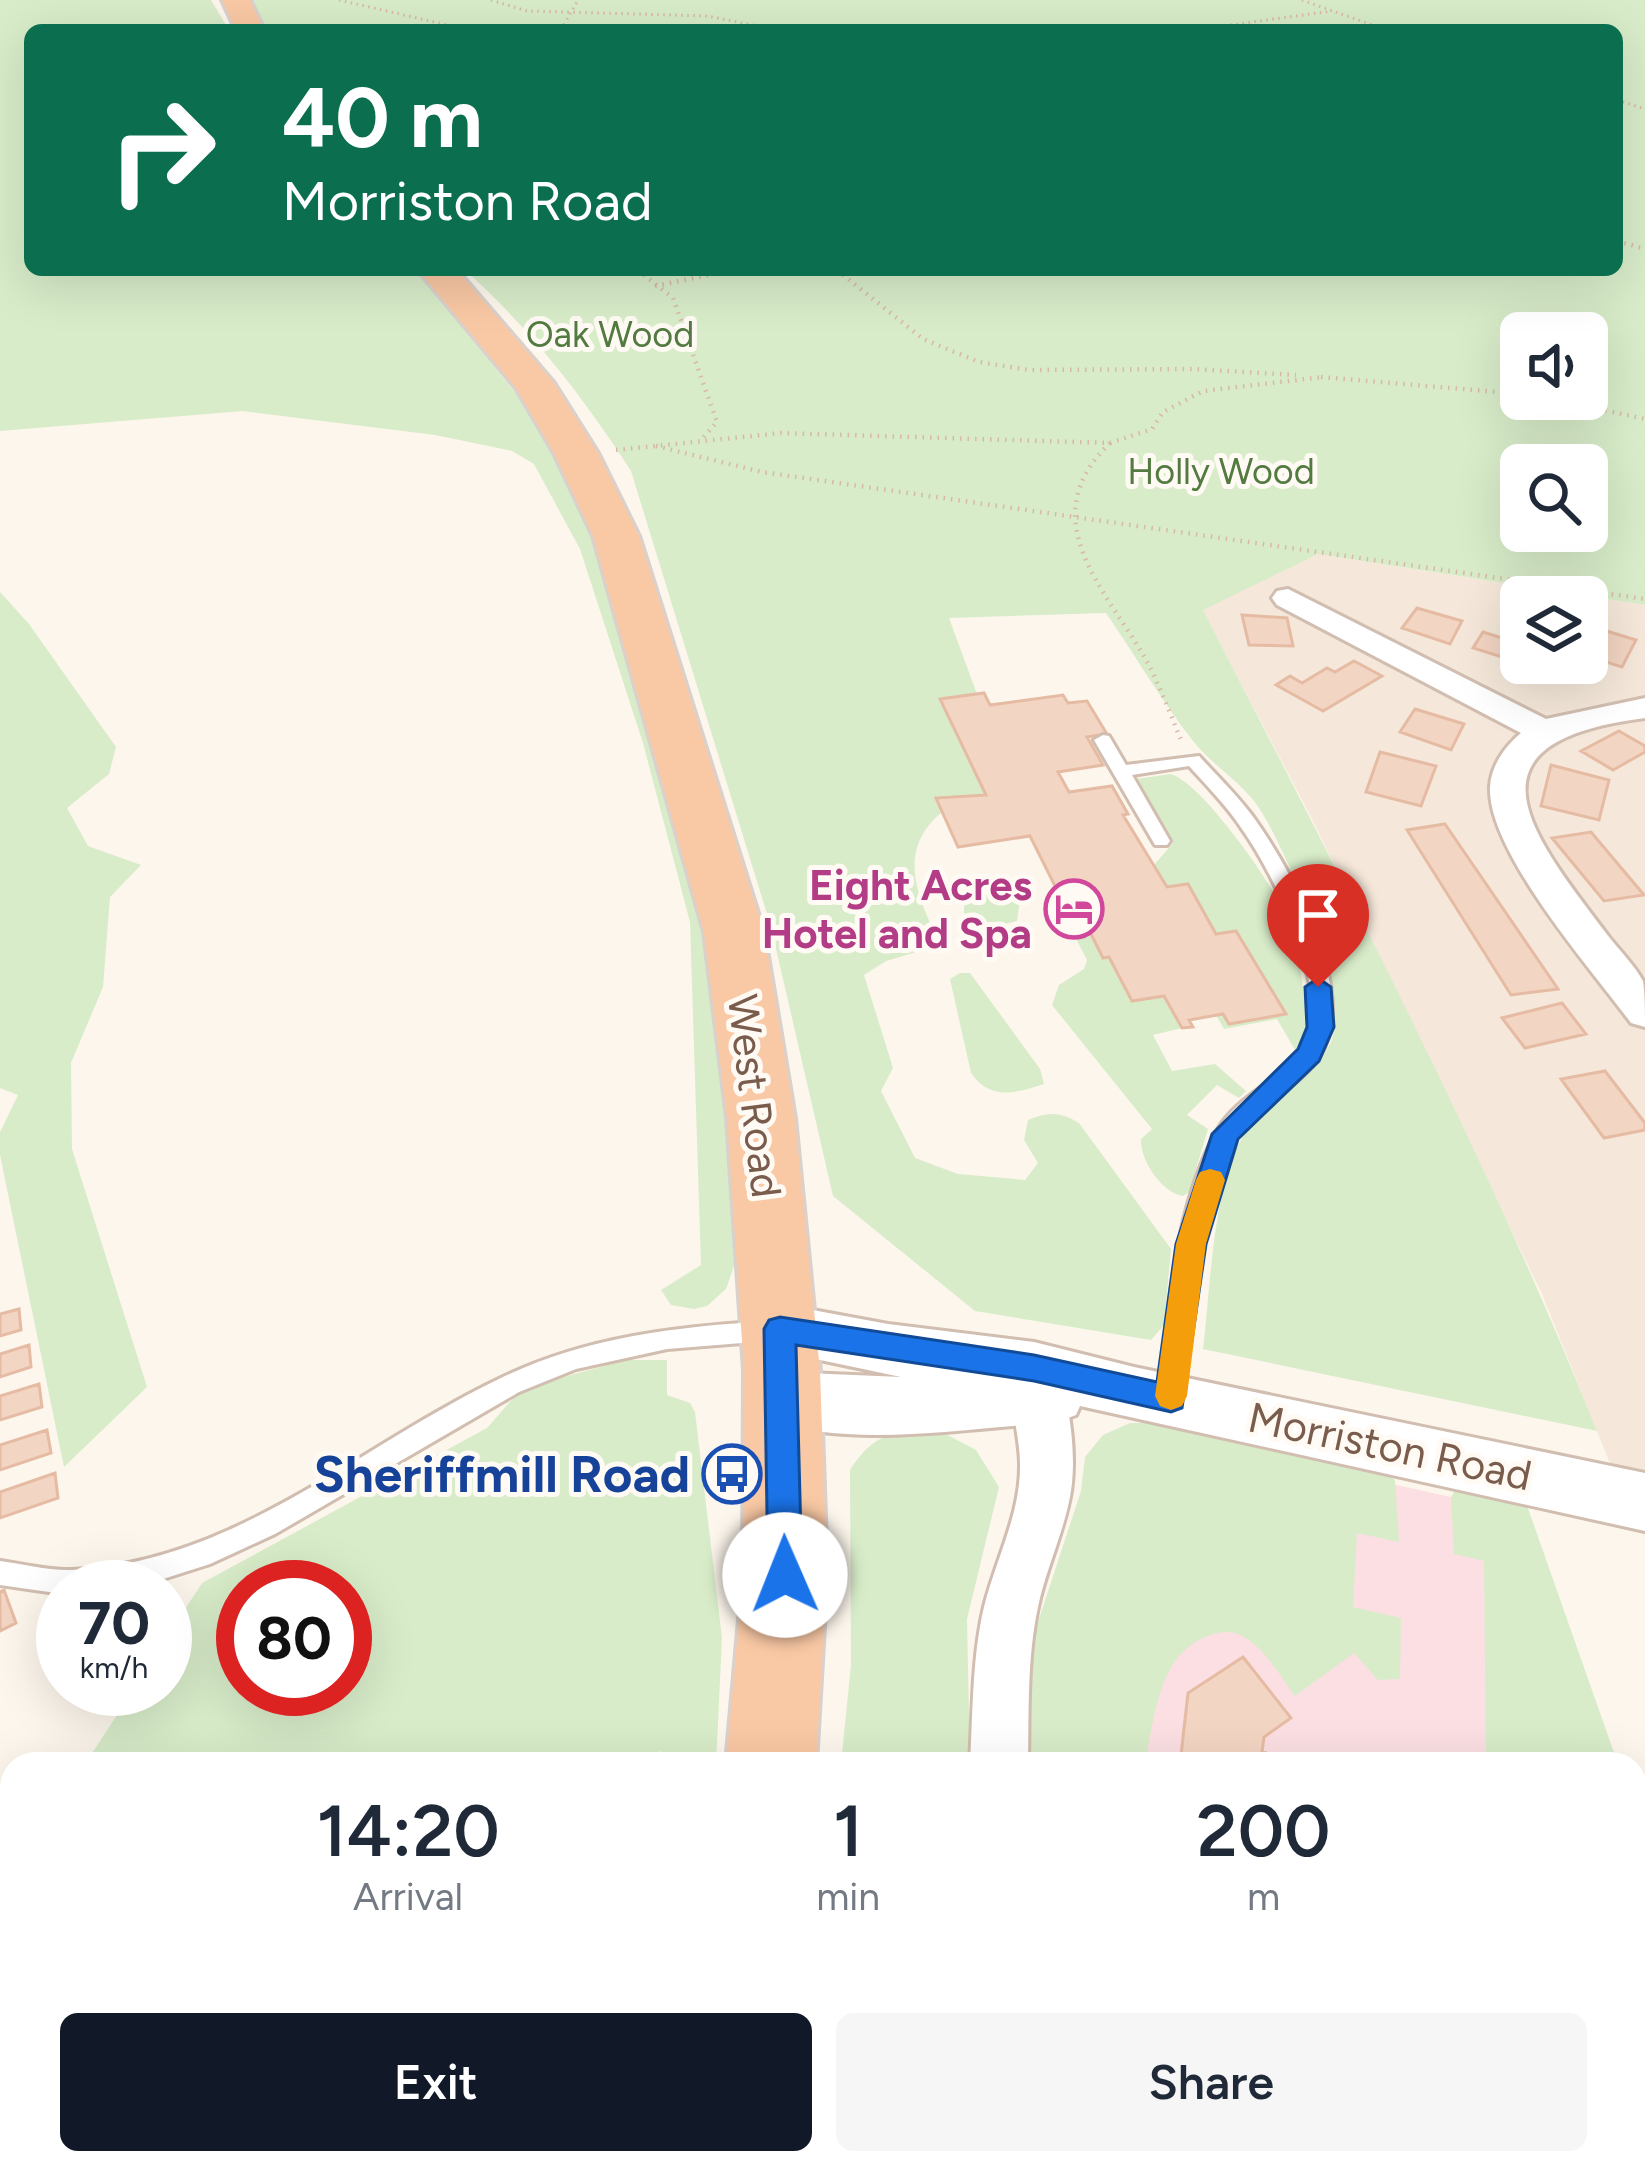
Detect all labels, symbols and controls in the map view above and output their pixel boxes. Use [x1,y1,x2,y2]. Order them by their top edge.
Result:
text: 40 m [282,67,483,168]
icon: right [84,72,240,228]
text: Morriston Road [282,169,653,234]
map controls [1500,312,1608,684]
button: sound [1500,312,1608,420]
park label: Oak Wood [526,313,694,356]
button: search [1500,444,1608,552]
park label: Holly Wood [1127,450,1315,493]
button: layers [1500,576,1608,684]
place label: Eight Acres Hotel and Spa [762,860,1032,959]
pin [1267,864,1369,987]
hotel icon: Eight Acres Hotel and Spa [1043,878,1105,940]
icon: arrive [1285,882,1351,948]
street label: West Road [717,992,792,1200]
street label: Morriston Road [1244,1392,1536,1501]
bus stop icon: Sheriffmill Road [701,1443,763,1505]
place label: Sheriffmill Road [314,1444,690,1505]
position arrow [722,1512,848,1638]
speed limit sign: 80 [216,1560,372,1716]
text: 70 [78,1587,150,1659]
text: km/h [80,1649,148,1686]
text: 14:20 [316,1788,500,1874]
text: 1 [833,1788,863,1874]
text: 200 [1197,1788,1331,1874]
text: Arrival [353,1873,463,1920]
text: min [816,1873,880,1920]
text: m [1247,1873,1280,1920]
button: Exit [60,2013,812,2151]
button: Share [836,2013,1587,2151]

